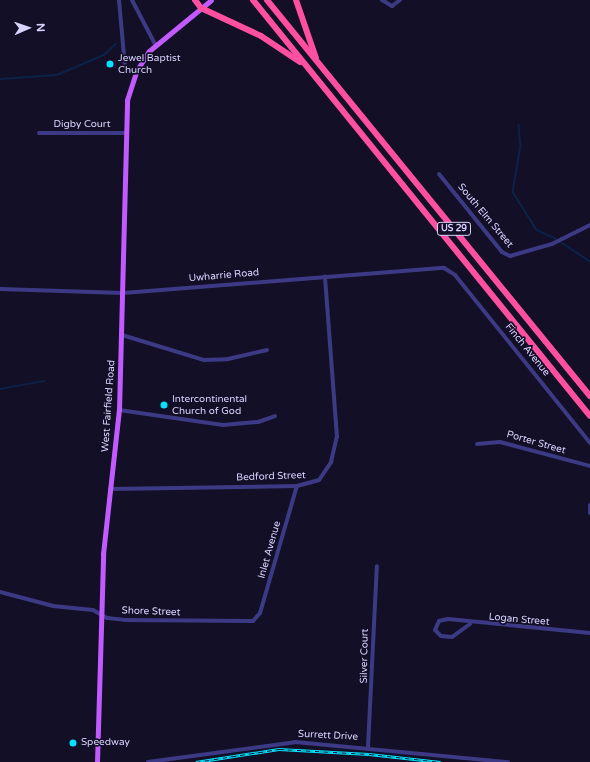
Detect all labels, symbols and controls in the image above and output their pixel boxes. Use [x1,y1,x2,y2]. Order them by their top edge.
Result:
north arrow [8,8,48,48]
text: N [34,23,47,32]
place label: Jewel Baptist Church [118,52,181,76]
marker: Jewel Baptist Church [105,59,115,69]
street label: Digby Court [53,119,111,131]
street label: South Elm Street [455,181,515,251]
road number: US 29 [436,222,472,236]
street label: Uwharrie Road [188,267,260,285]
street label: Finch Avenue [502,321,552,379]
street label: West Fairfield Road [100,360,118,452]
place label: Intercontinental Church of God [172,393,247,416]
marker: Intercontinental Church of God [159,400,169,410]
street label: Porter Street [505,429,567,457]
street label: Bedford Street [236,470,306,484]
street label: Inlet Avenue [256,520,284,580]
street label: Shore Street [121,605,181,619]
street label: Logan Street [488,611,550,629]
street label: Silver Court [359,628,371,684]
street label: Surrett Drive [298,728,358,744]
place label: Speedway [81,737,130,749]
marker: Speedway [68,738,78,748]

